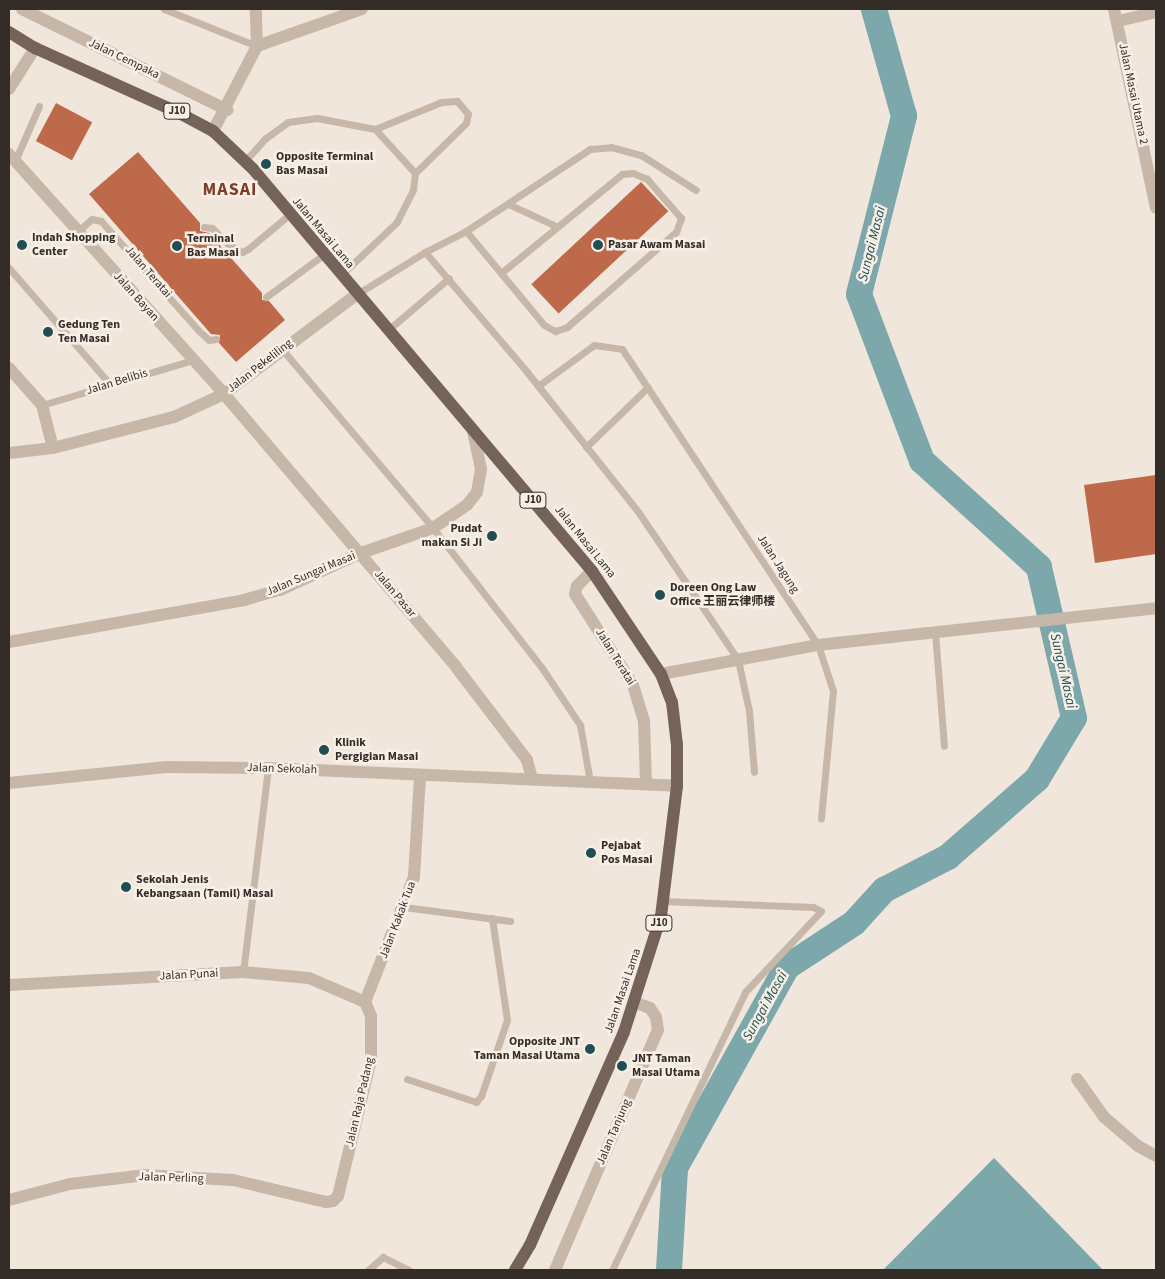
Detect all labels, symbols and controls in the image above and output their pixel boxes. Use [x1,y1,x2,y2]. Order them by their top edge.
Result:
street label: Jalan Cempaka [86,36,162,82]
street label: Jalan Masai Utama 2 [1115,42,1151,146]
road number: J10 [163,102,191,120]
place label: Opposite Terminal Bas Masai [276,150,373,178]
marker: Opposite Terminal Bas Masai [260,158,272,170]
district label: MASAI [202,179,258,201]
street label: Jalan Masai Lama [289,194,357,272]
water label: Sungai Masai [855,205,889,283]
place label: Indah Shopping Center [32,231,115,259]
place label: Terminal Bas Masai [187,232,239,260]
place label: Pasar Awam Masai [608,238,705,252]
marker: Indah Shopping Center [16,239,28,251]
marker: Pasar Awam Masai [592,239,604,251]
marker: Terminal Bas Masai [171,240,183,252]
street label: Jalan Teratai [122,243,174,301]
street label: Jalan Bayan [110,270,162,324]
place label: Gedung Ten Ten Masai [58,318,120,346]
marker: Gedung Ten Ten Masai [42,326,54,338]
street label: Jalan Pekeliling [225,336,295,396]
street label: Jalan Belibis [85,366,149,398]
road number: J10 [519,492,547,508]
street label: Jalan Masai Lama [551,503,619,581]
place label: Pudat makan Si Ji [422,522,482,550]
marker: Pudat makan Si Ji [486,530,498,542]
street label: Jalan Jagung [754,532,802,596]
street label: Jalan Sungai Masai [264,549,358,599]
street label: Jalan Pasar [371,567,419,621]
place label: Doreen Ong Law Office 王丽云律师楼 [670,581,775,609]
marker: Doreen Ong Law Office 王丽云律师楼 [654,589,666,601]
street label: Jalan Teratai [592,626,638,688]
water label: Sungai Masai [1046,632,1080,710]
place label: Klinik Pergigian Masai [335,736,418,764]
marker: Klinik Pergigian Masai [317,743,331,757]
street label: Jalan Sekolah [247,761,317,777]
place label: Pejabat Pos Masai [601,839,653,867]
marker: Pejabat Pos Masai [585,847,597,859]
place label: Sekolah Jenis Kebangsaan (Tamil) Masai [136,873,273,901]
street label: Jalan Kakak Tua [377,879,419,961]
marker: Sekolah Jenis Kebangsaan (Tamil) Masai [120,881,132,893]
road number: J10 [645,914,673,931]
street label: Jalan Masai Lama [602,947,644,1035]
street label: Jalan Punai [159,966,219,984]
water label: Sungai Masai [739,968,791,1044]
place label: Opposite JNT Taman Masai Utama [474,1035,580,1063]
marker: Opposite JNT Taman Masai Utama [584,1043,596,1055]
place label: JNT Taman Masai Utama [632,1052,700,1080]
street label: Jalan Raja Padang [343,1056,377,1148]
marker: JNT Taman Masai Utama [616,1060,628,1072]
street label: Jalan Tanjung [594,1097,634,1167]
street label: Jalan Perling [138,1170,204,1186]

